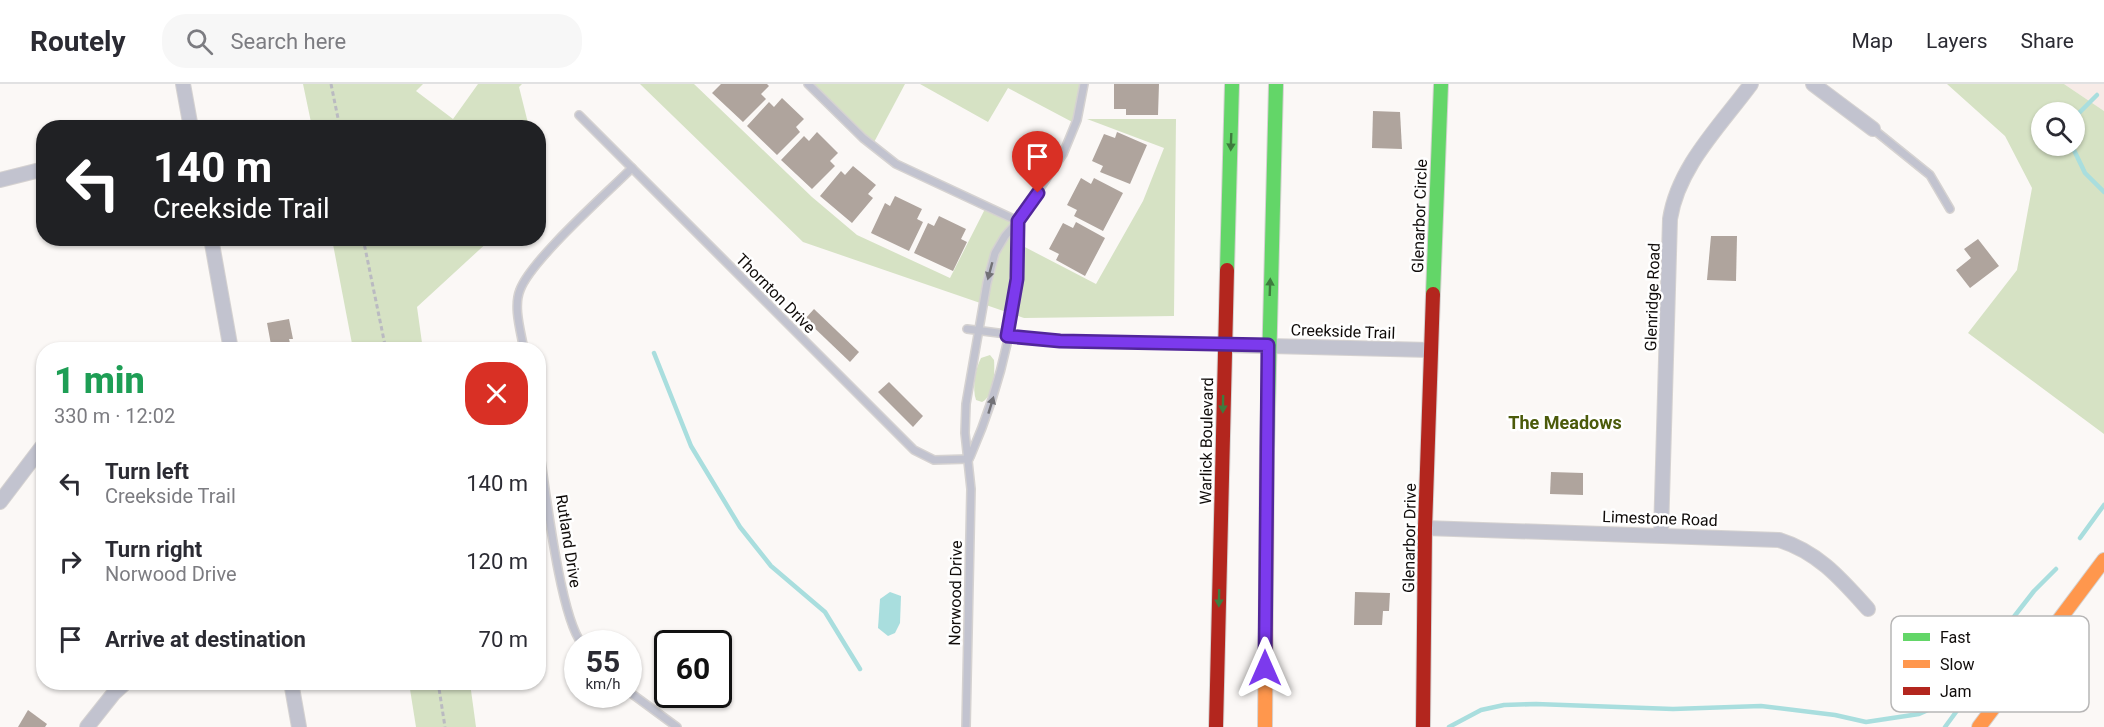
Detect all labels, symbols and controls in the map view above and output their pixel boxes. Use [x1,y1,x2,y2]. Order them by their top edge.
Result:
search box [162,14,582,68]
text: Routely [30,25,126,58]
icon: search [183,25,216,58]
text: Search here [231,29,346,54]
text: Map [1851,29,1893,53]
text: Layers [1926,29,1987,53]
text: Share [2020,29,2074,53]
map controls [2031,102,2085,156]
button: search [2031,102,2085,156]
pin [1012,131,1063,193]
one-way arrow [1226,133,1235,152]
icon: arrive [1021,140,1054,173]
text: 140 m [153,143,272,192]
icon: left [54,144,132,222]
street label: Glenarbor Circle [1408,159,1431,273]
text: Creekside Trail [153,193,330,225]
street label: Glenridge Road [1641,242,1664,352]
street label: Thornton Drive [732,250,819,337]
one-way arrow [985,263,994,281]
one-way arrow [1265,277,1275,296]
street label: Creekside Trail [1290,320,1396,343]
text: 1 min [54,360,145,402]
button: close [465,362,528,425]
street label: Warlick Boulevard [1196,377,1217,505]
one-way arrow [1219,394,1228,413]
one-way arrow [987,396,996,414]
text: 330 m · 12:02 [54,404,175,428]
district label: The Meadows [1508,412,1622,433]
text: Turn left [105,459,189,484]
icon: left [54,467,87,500]
text: 140 m [466,471,528,496]
street label: Glenarbor Drive [1399,483,1420,593]
text: Creekside Trail [105,484,236,508]
street label: Rutland Drive [552,493,585,589]
street label: Limestone Road [1602,507,1718,530]
text: Turn right [105,537,202,562]
street label: Norwood Drive [945,540,966,646]
icon: right [54,545,87,578]
text: 120 m [466,549,528,574]
text: Norwood Drive [105,562,237,586]
one-way arrow [1214,589,1224,608]
legend [1891,616,2089,712]
icon: arrive [54,623,87,656]
text: Arrive at destination [105,627,306,652]
text: 70 m [479,627,528,652]
text: Fast [1940,628,1971,647]
speed limit sign: 60 [654,630,732,708]
position arrow [1233,636,1297,700]
text: 55 [586,644,620,679]
text: Slow [1940,655,1975,674]
text: km/h [585,675,621,693]
text: Jam [1940,682,1972,701]

